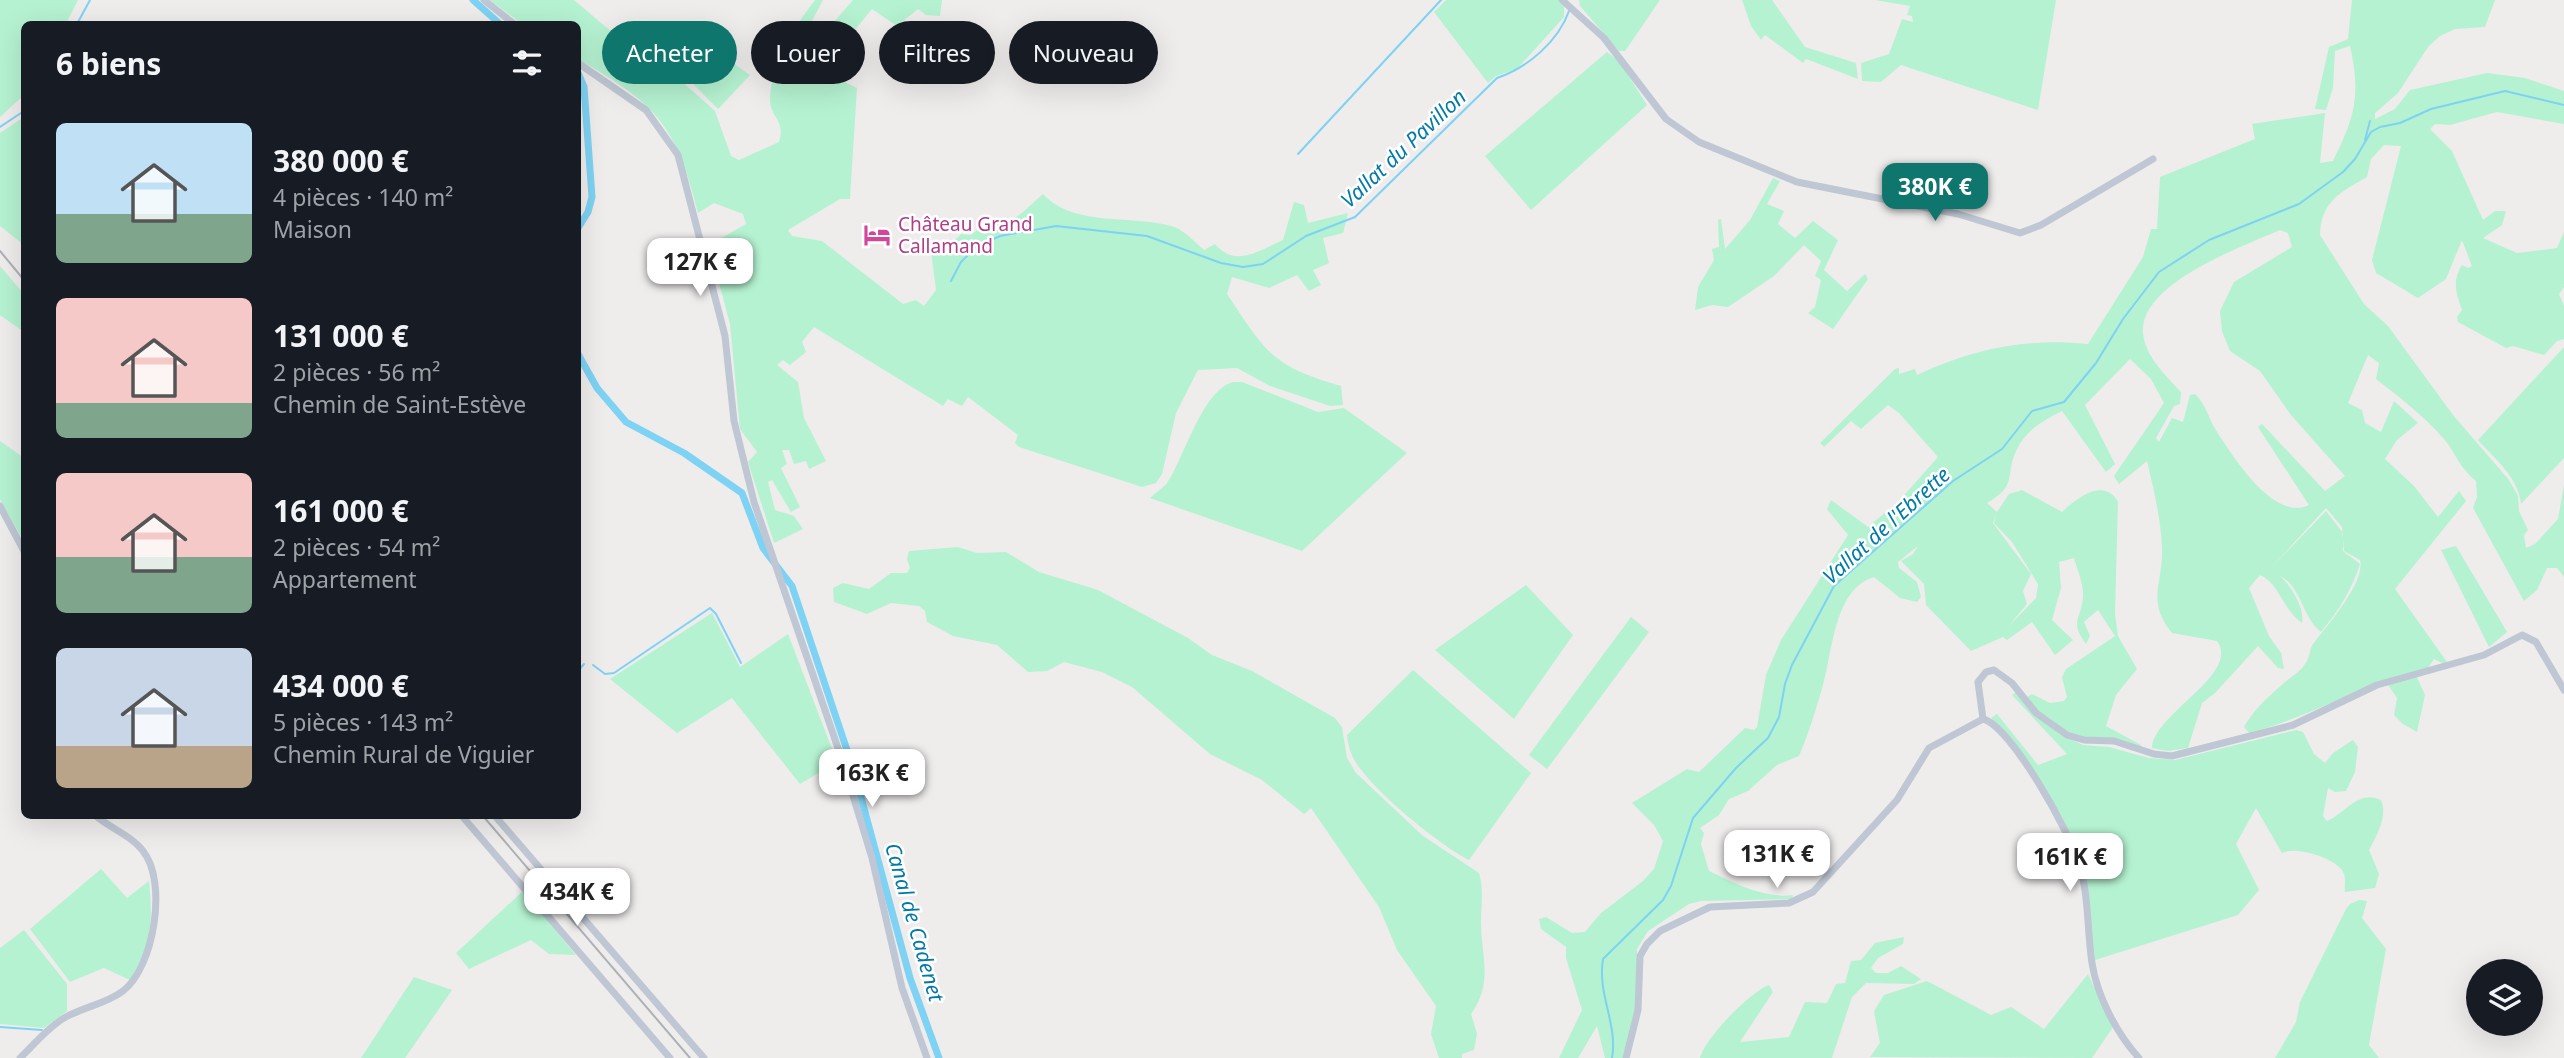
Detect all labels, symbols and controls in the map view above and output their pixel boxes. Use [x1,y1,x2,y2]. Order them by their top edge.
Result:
chip: Acheter [602,21,737,84]
chip: Louer [751,21,865,84]
chip: Filtres [879,21,995,84]
chip: Nouveau [1009,21,1158,84]
text: 6 biens [56,43,161,84]
icon: filters [508,44,546,82]
water label: Vallat du Pavillon [1334,83,1472,213]
text: 380 000 € [273,140,409,181]
icon: home [112,151,196,235]
pin: 380K € [1878,164,1992,223]
text: 380K € [1898,170,1972,202]
text: 4 pièces · 140 m² [273,181,453,213]
place label: Château Grand Callamand [898,211,1033,259]
text: Maison [273,213,352,245]
hotel icon: Château Grand Callamand [862,220,892,250]
pin: 127K € [643,238,757,298]
text: 127K € [663,245,737,277]
text: 131 000 € [273,315,409,356]
icon: home [112,326,196,410]
text: 2 pièces · 56 m² [273,356,440,388]
text: Chemin de Saint-Estève [273,388,526,420]
water label: Vallat de l'Ebrette [1816,460,1956,590]
text: 161 000 € [273,490,409,531]
icon: home [112,501,196,585]
text: 2 pièces · 54 m² [273,531,440,563]
text: Appartement [273,563,417,595]
text: 434 000 € [273,665,409,706]
icon: home [112,676,196,760]
text: 5 pièces · 143 m² [273,706,453,738]
text: Chemin Rural de Viguier [273,738,534,770]
pin: 163K € [815,750,929,809]
text: 163K € [835,756,909,788]
pin: 131K € [1720,830,1834,890]
pin: 161K € [2013,834,2127,893]
text: 131K € [1740,837,1814,869]
water label: Canal de Cadenet [879,839,951,1006]
text: 161K € [2033,840,2107,872]
pin: 434K € [520,869,634,928]
text: 434K € [540,875,614,907]
map controls [2466,959,2543,1036]
button: layers [2466,959,2543,1036]

